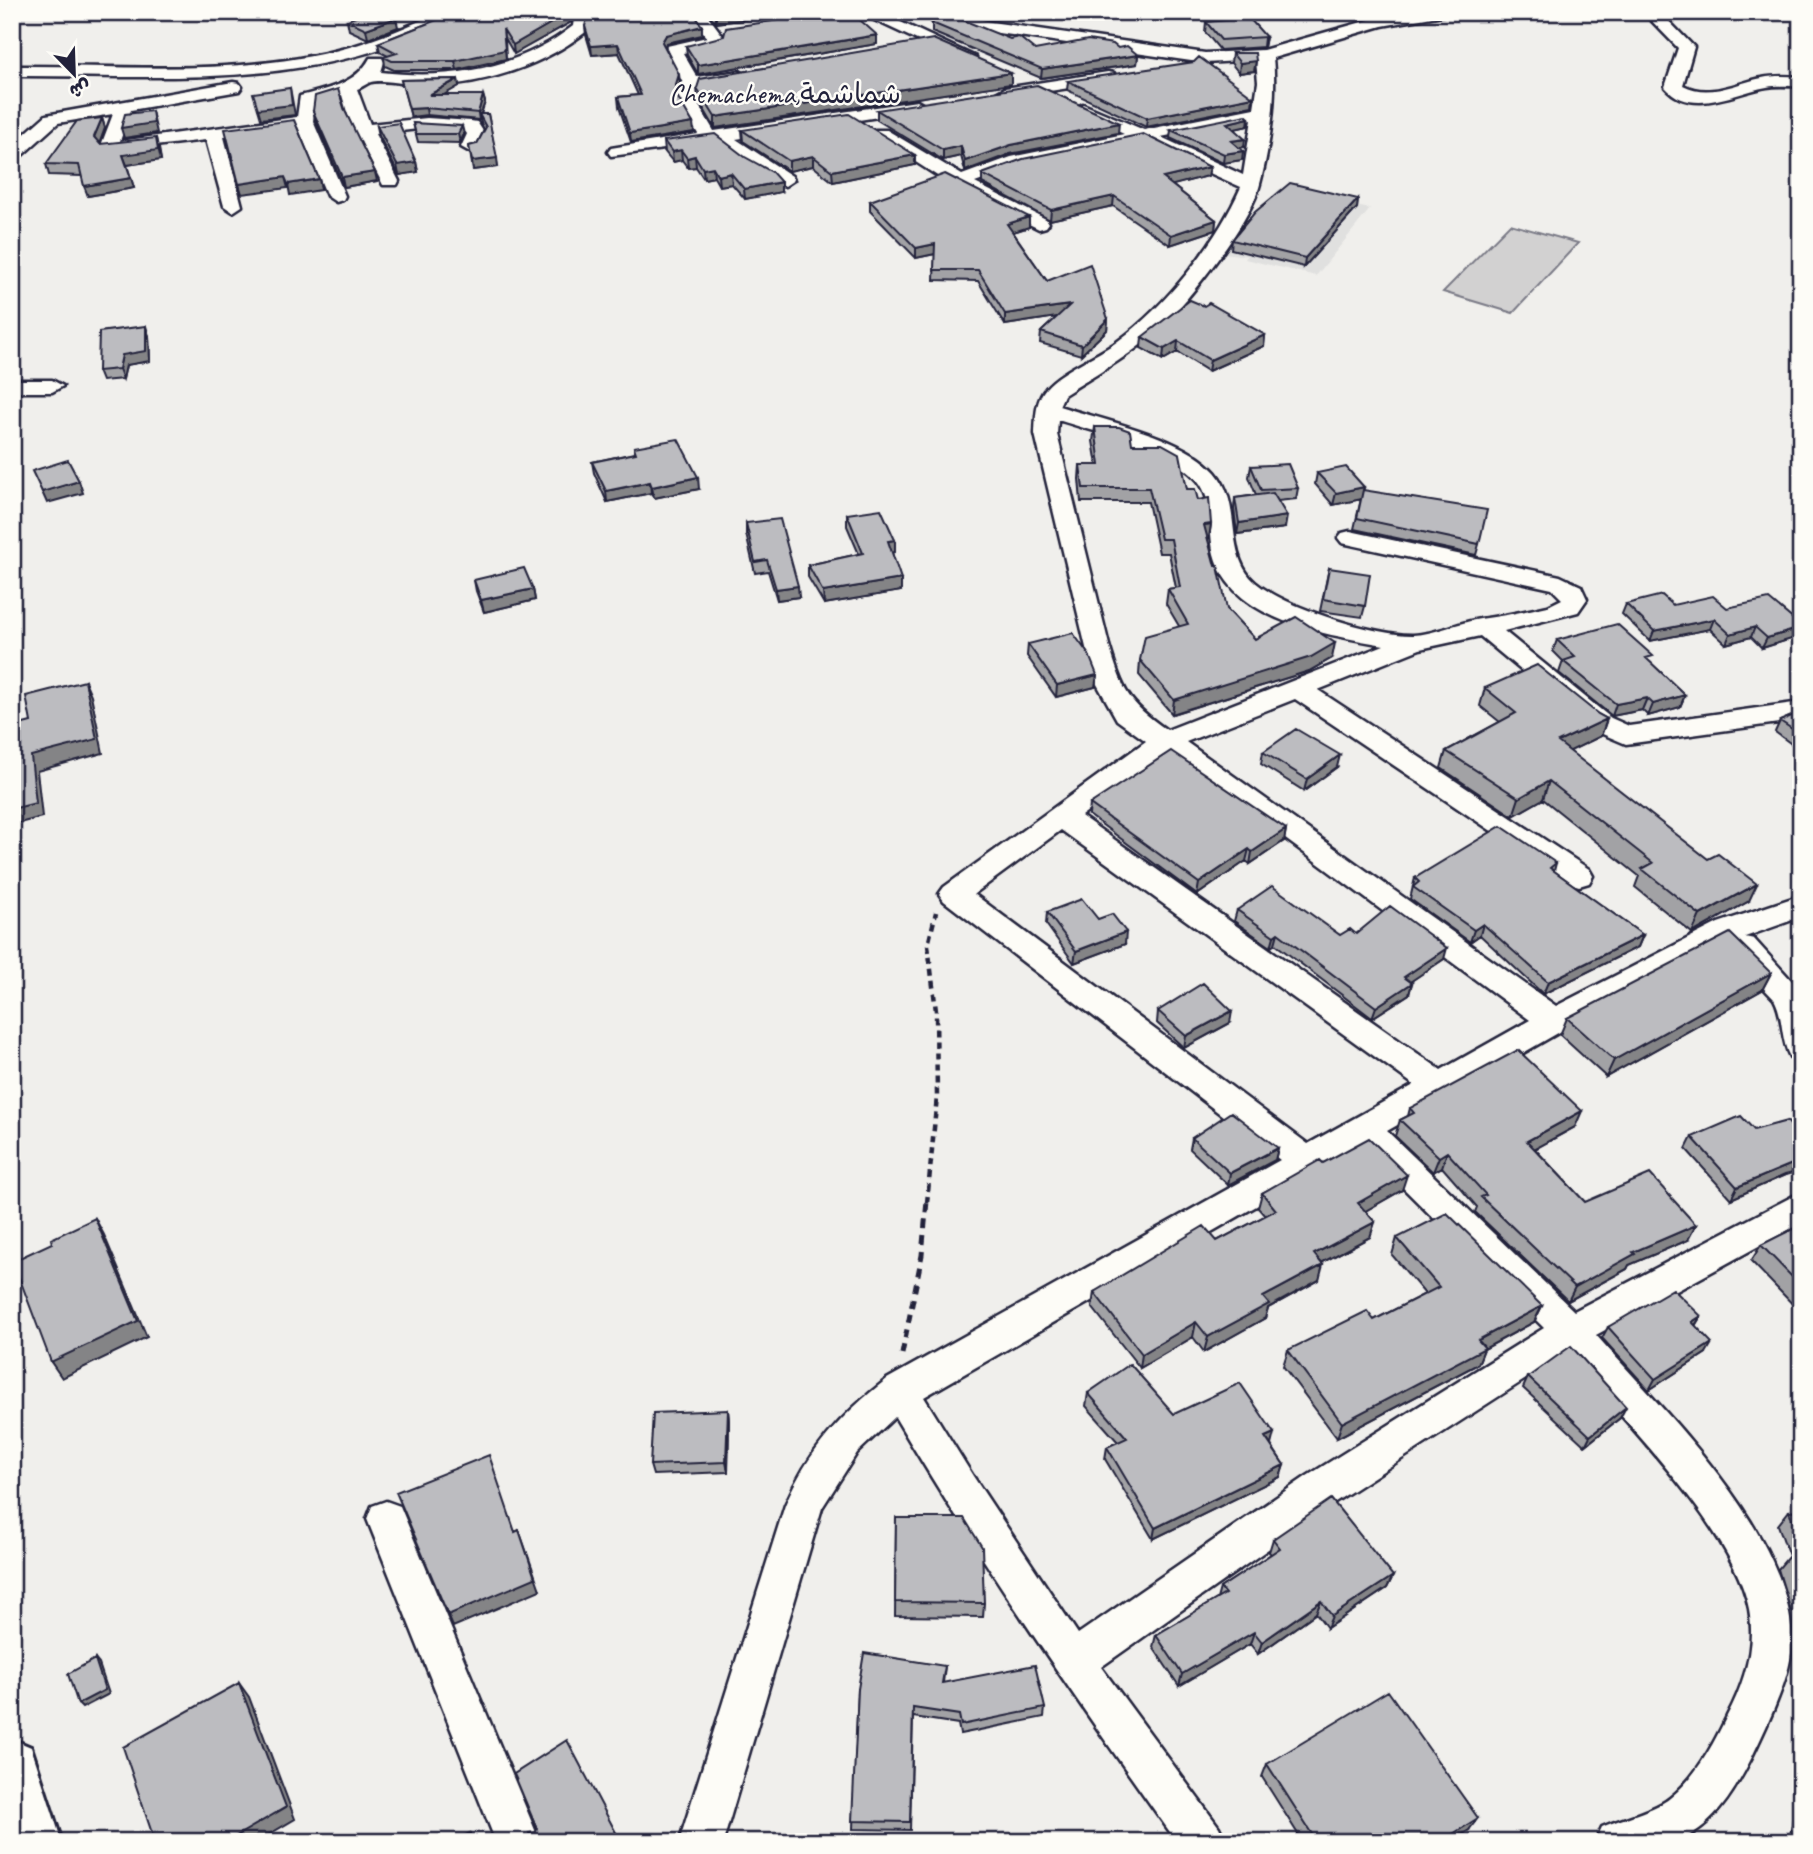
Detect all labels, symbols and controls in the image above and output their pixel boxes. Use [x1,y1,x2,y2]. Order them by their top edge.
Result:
north arrow [38,38,108,108]
text: ش [66,74,95,104]
district label: Chemachema;شماشمة [669,76,901,111]

